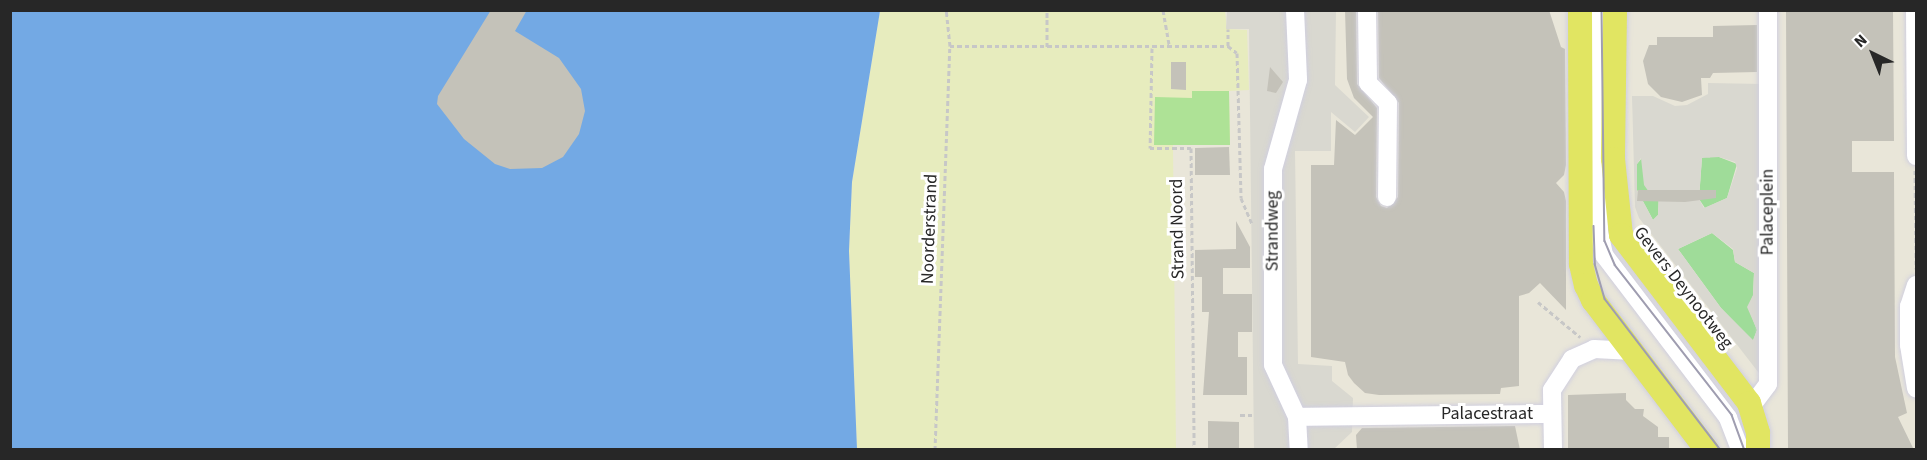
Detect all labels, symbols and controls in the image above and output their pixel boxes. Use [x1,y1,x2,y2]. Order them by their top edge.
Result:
north arrow [1843,24,1903,84]
text: N [1849,29,1872,53]
street label: Palaceplein [1757,169,1779,255]
street label: Noorderstrand [917,173,943,285]
street label: Strand Noord [1166,178,1190,280]
street label: Strandweg [1262,191,1284,271]
street label: Gevers Deynootweg [1629,223,1737,353]
street label: Palacestraat [1441,403,1533,425]

